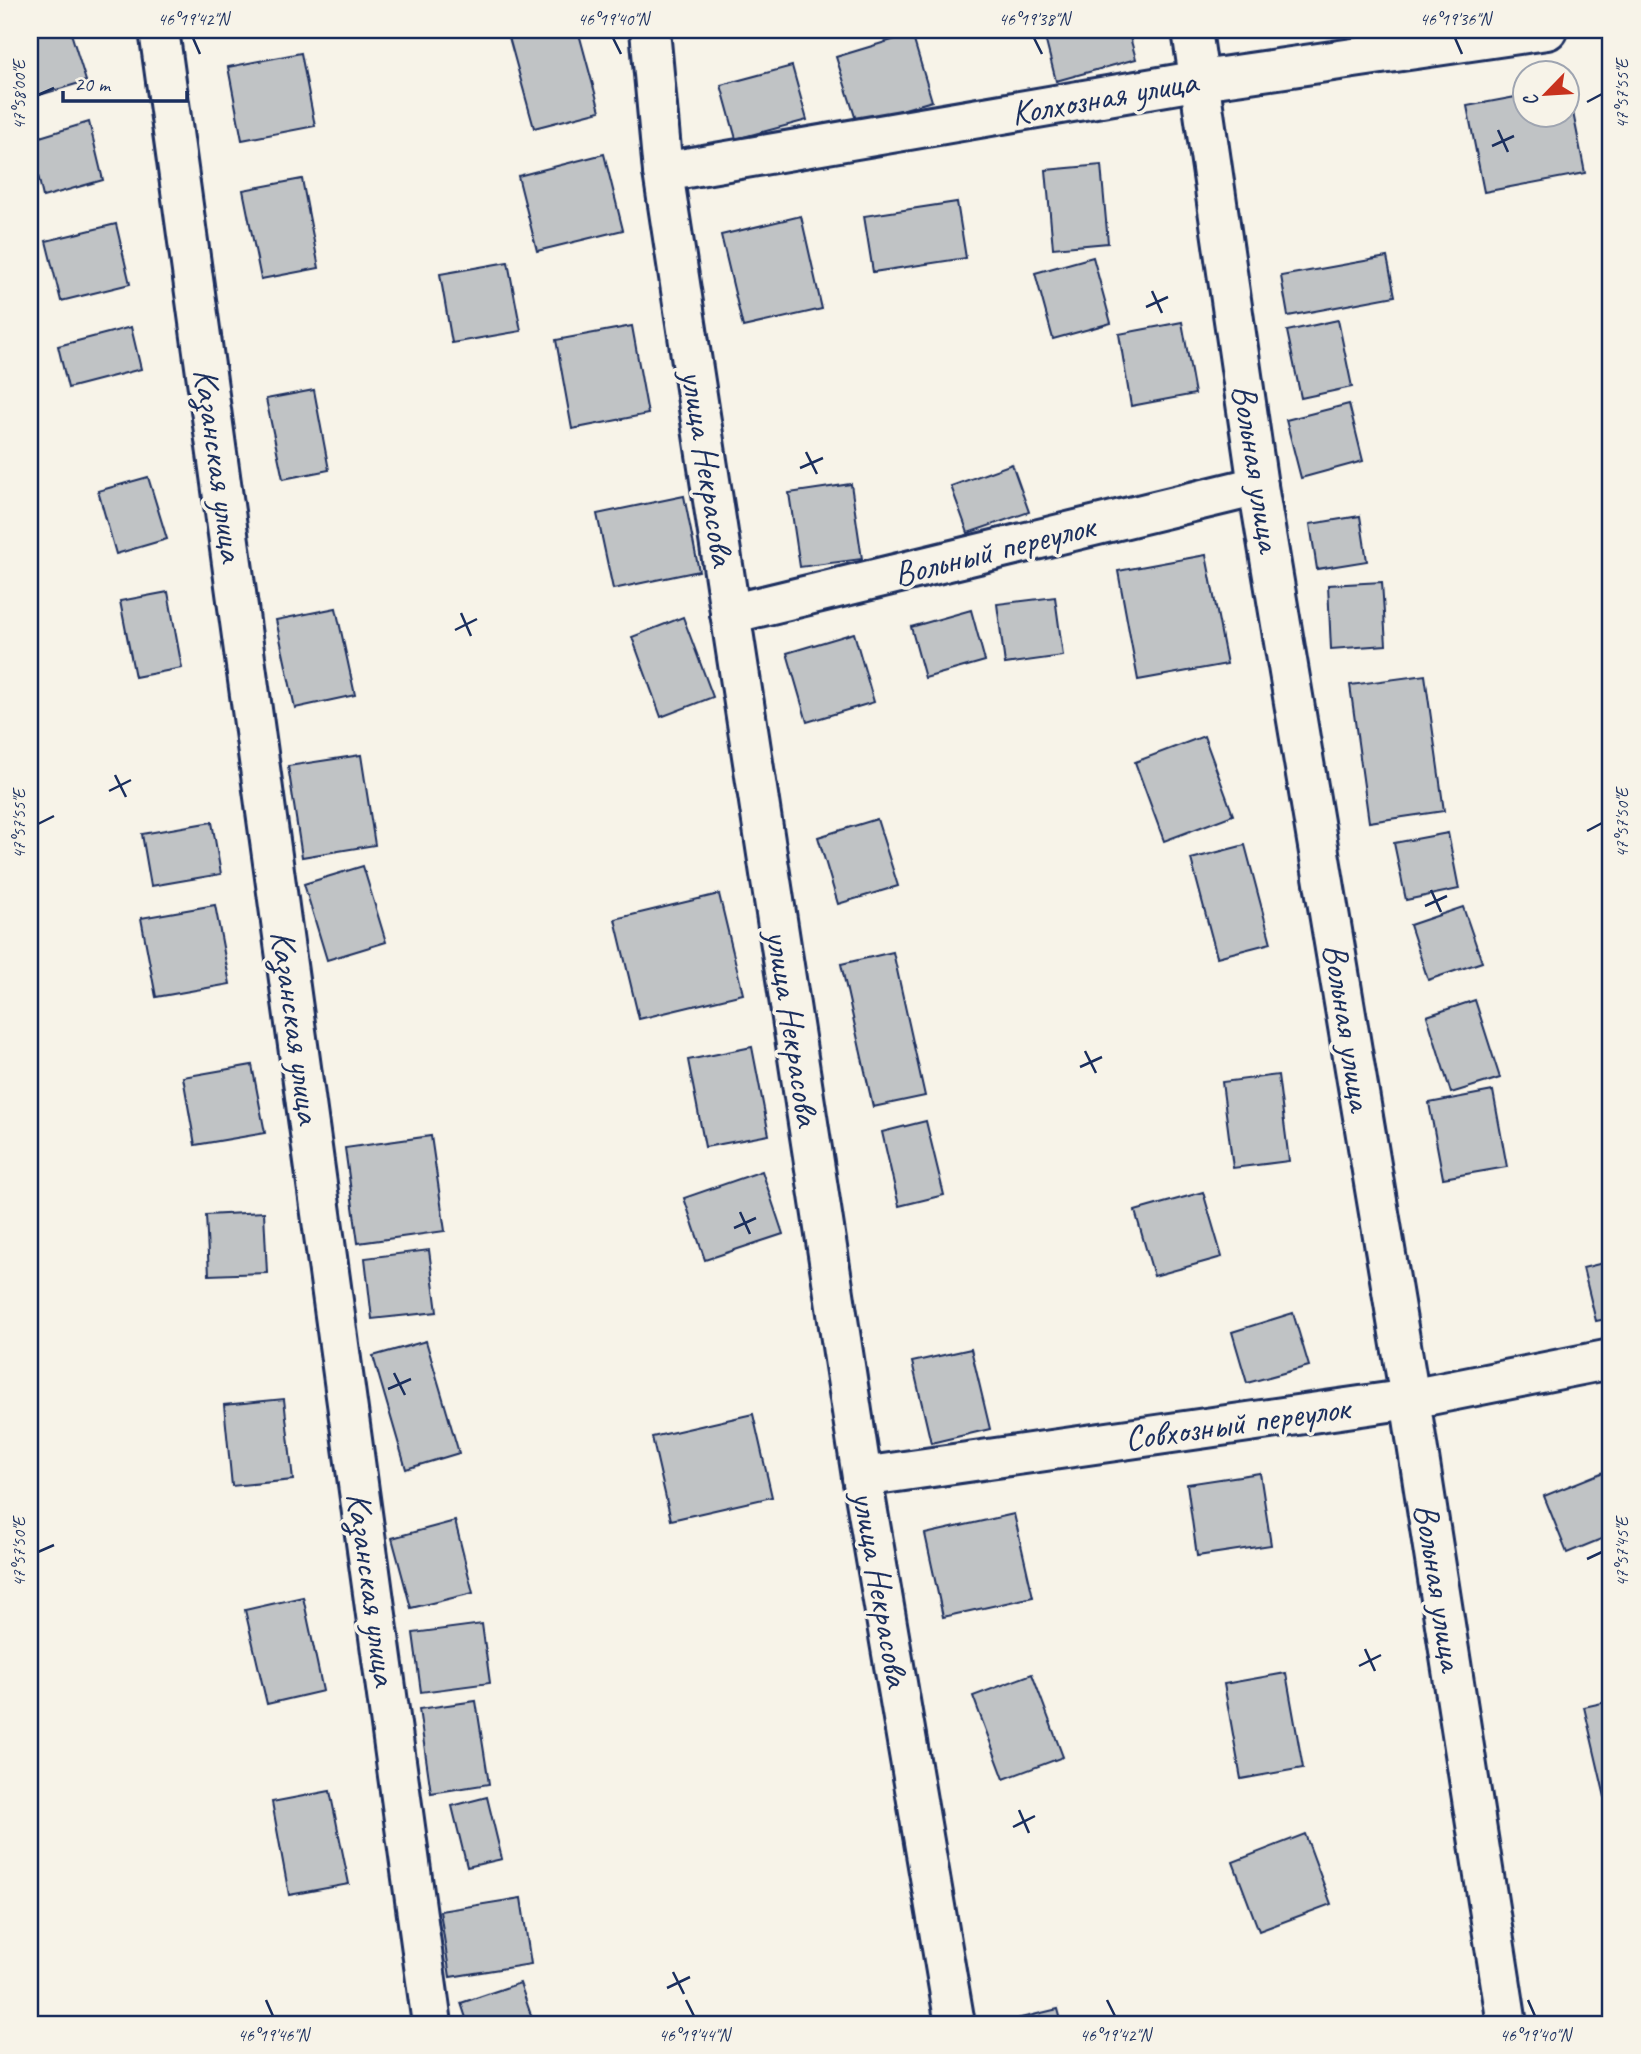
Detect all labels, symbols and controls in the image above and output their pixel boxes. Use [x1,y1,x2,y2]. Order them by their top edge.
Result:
text: 46°19'42"N [158,8,232,30]
text: 46°19'40"N [578,8,652,30]
text: 46°19'38"N [999,8,1073,30]
text: 46°19'36"N [1420,8,1494,30]
text: 47°57'55"E [1611,57,1633,129]
text: 47°58'00"E [8,58,30,130]
street label: Колхозная улица [1008,58,1203,135]
scale bar [63,60,187,104]
north arrow [1512,60,1582,130]
text: 20 m [74,71,112,97]
text: С [1518,89,1544,110]
street label: улица Некрасова [670,365,746,572]
street label: Казанская улица [183,366,255,567]
street label: Вольная улица [1222,381,1293,557]
street label: Вольный переулок [889,503,1102,597]
text: 47°57'50"E [1611,786,1633,858]
text: 47°57'55"E [8,787,30,859]
street label: улица Некрасова [755,925,831,1132]
street label: Казанская улица [260,928,332,1129]
street label: Вольная улица [1313,940,1384,1116]
street label: Совхозный переулок [1122,1385,1355,1461]
street label: улица Некрасова [841,1486,921,1693]
street label: Казанская улица [336,1490,408,1691]
street label: Вольная улица [1404,1500,1475,1676]
text: 47°57'50"E [8,1515,30,1587]
text: 47°57'45"E [1611,1515,1633,1587]
text: 46°19'46"N [238,2024,312,2046]
text: 46°19'44"N [659,2024,733,2046]
text: 46°19'42"N [1080,2024,1154,2046]
text: 46°19'40"N [1500,2024,1574,2046]

